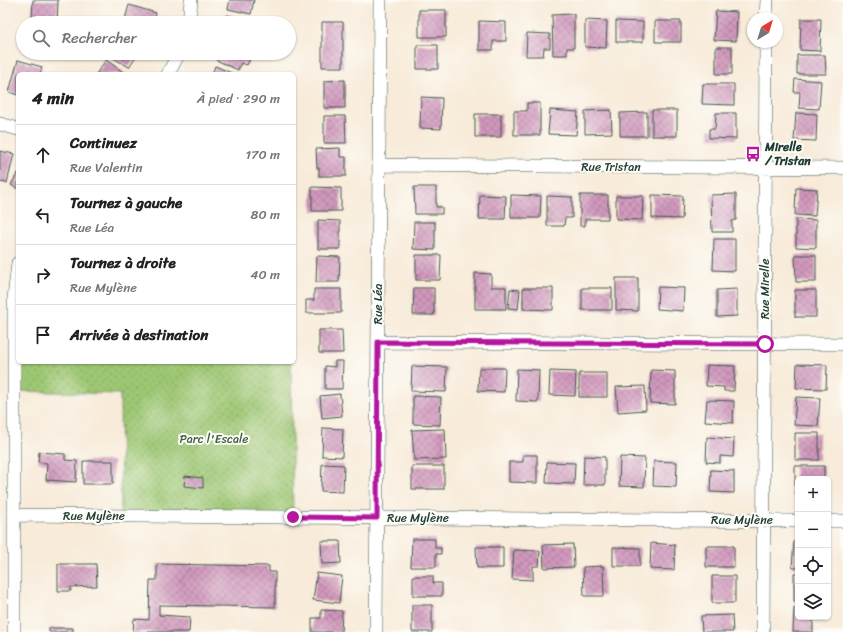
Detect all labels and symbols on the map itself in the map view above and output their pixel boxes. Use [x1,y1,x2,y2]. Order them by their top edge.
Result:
north arrow [747,12,783,48]
place label: Mirelle / Tristan [764,136,811,172]
bus stop icon: Mirelle / Tristan [744,145,762,163]
street label: Rue Tristan [581,156,641,178]
street label: Rue Mirelle [754,259,776,319]
street label: Rue Léa [367,284,389,324]
route start [756,335,774,353]
park label: Parc l'Escale [179,428,249,450]
street label: Rue Mylène [63,505,125,527]
street label: Rue Mylène [387,507,449,529]
route end [284,508,302,526]
street label: Rue Mylène [711,509,773,531]

